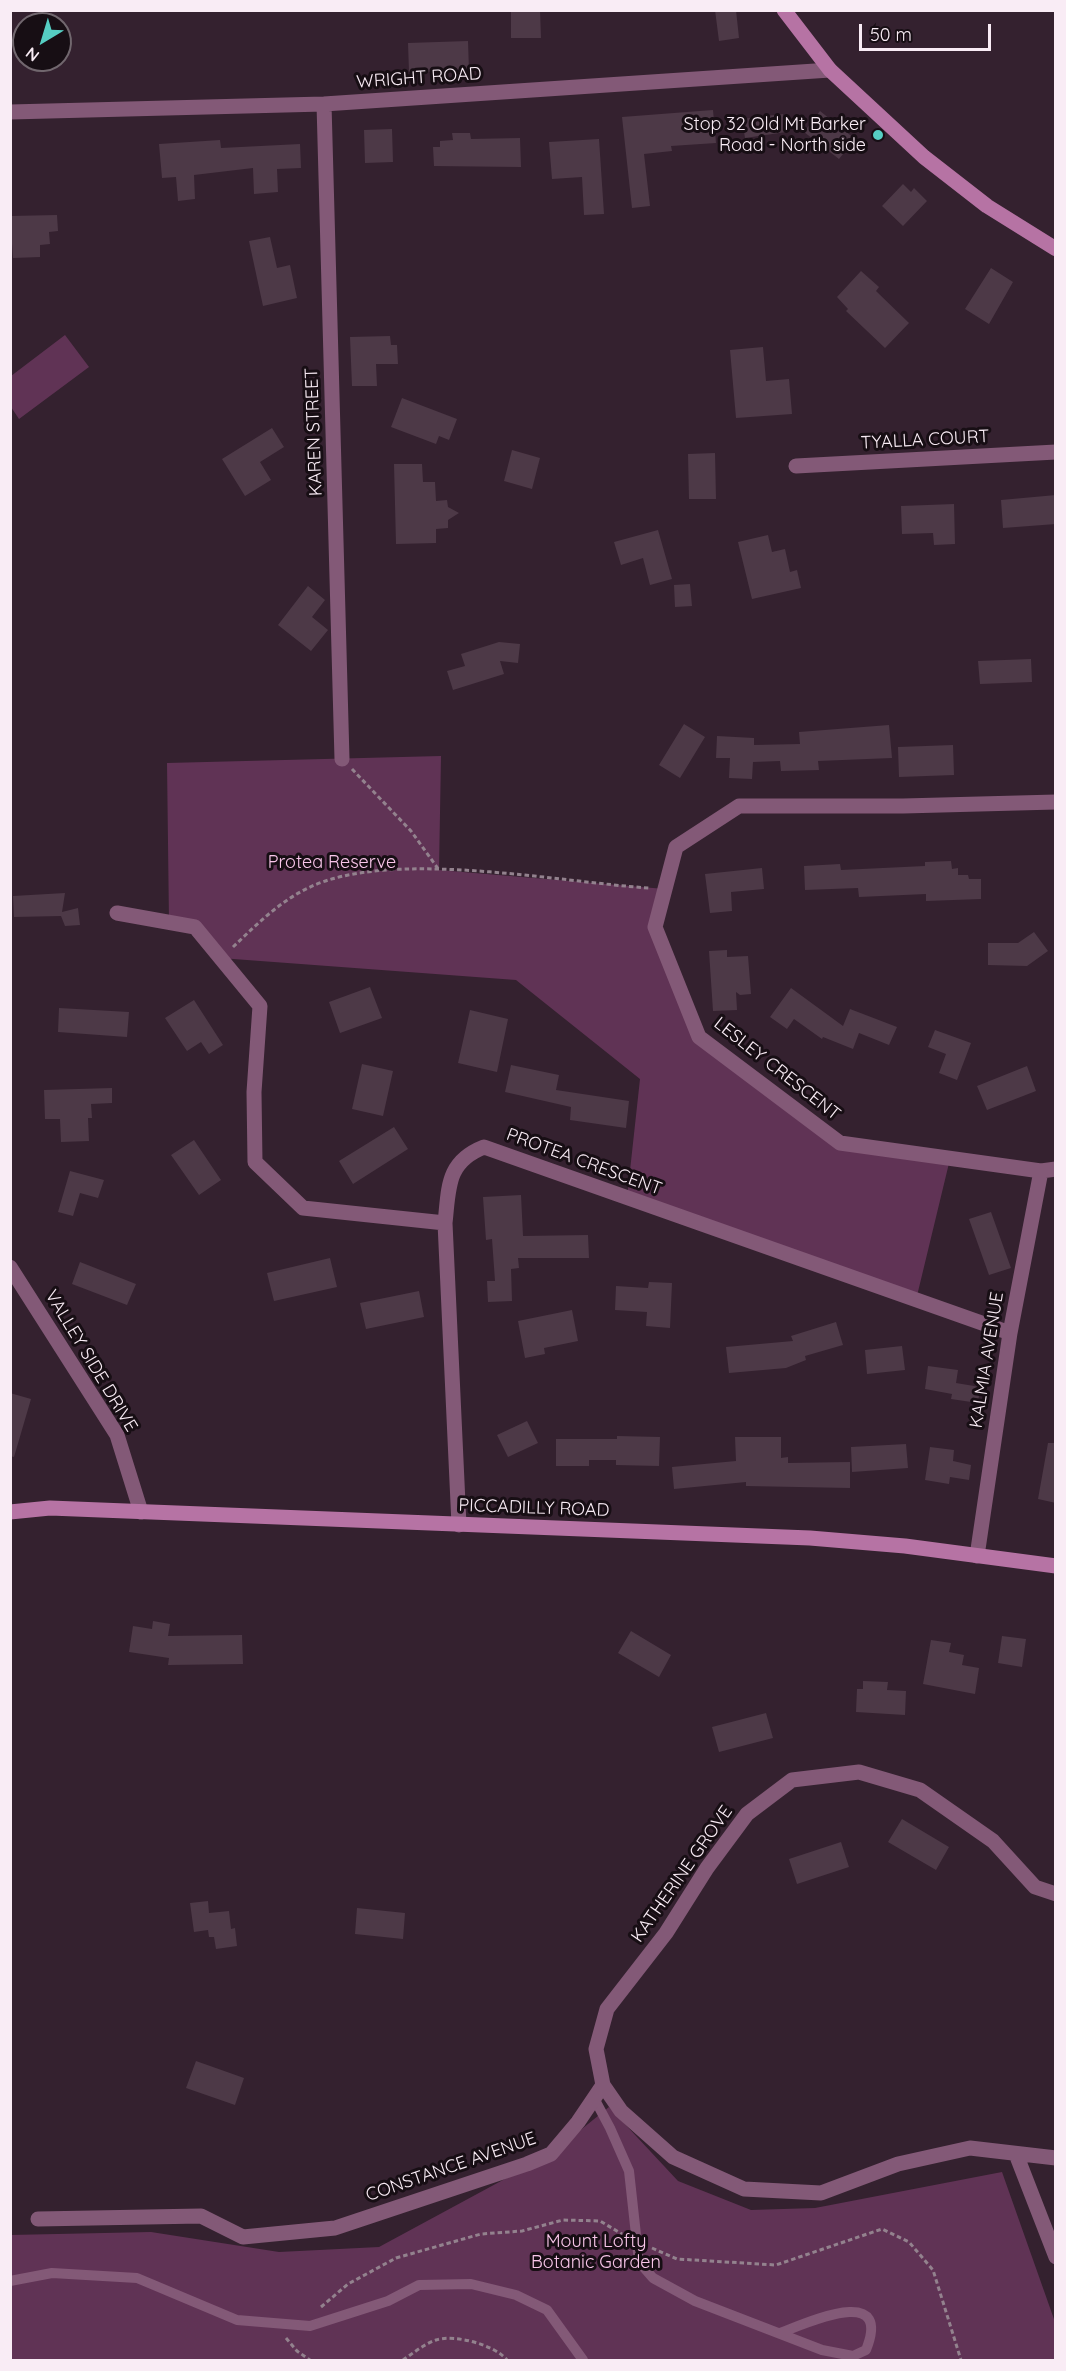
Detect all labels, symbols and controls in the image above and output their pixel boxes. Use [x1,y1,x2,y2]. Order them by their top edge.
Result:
north arrow [12,12,72,72]
scale bar [862,12,994,50]
text: 50 m [870,23,912,46]
text: N [21,43,43,66]
street label: WRIGHT ROAD [356,63,482,93]
place label: Stop 32 Old Mt Barker Road - North side [683,114,866,156]
marker: Stop 32 Old Mt Barker Road - North side [871,128,885,142]
street label: KAREN STREET [301,367,327,497]
street label: TYALLA COURT [860,426,990,454]
park label: Protea Reserve [268,852,396,874]
street label: LESLEY CRESCENT [709,1013,845,1125]
street label: PROTEA CRESCENT [503,1124,665,1200]
street label: VALLEY SIDE DRIVE [40,1286,142,1436]
street label: KALMIA AVENUE [966,1290,1008,1430]
street label: PICCADILLY ROAD [458,1495,610,1521]
street label: KATHERINE GROVE [627,1801,737,1947]
street label: CONSTANCE AVENUE [363,2128,539,2206]
park label: Mount Lofty Botanic Garden [531,2231,661,2274]

